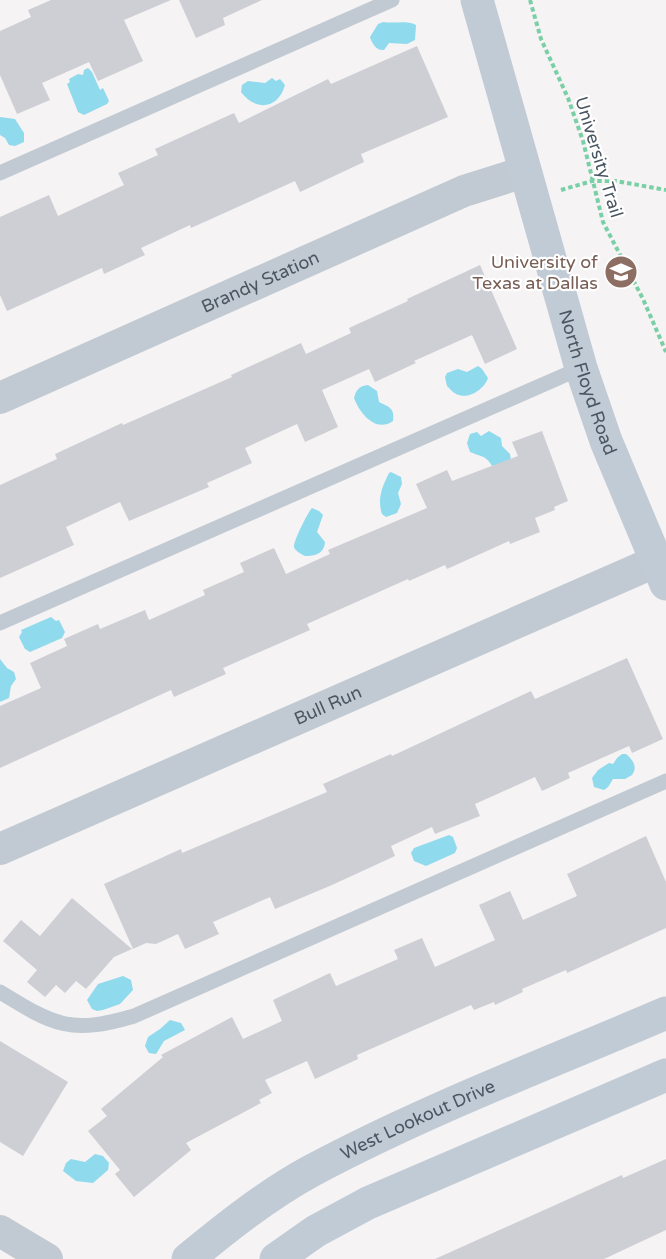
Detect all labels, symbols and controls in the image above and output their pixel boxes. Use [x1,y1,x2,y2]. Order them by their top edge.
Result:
street label: University Trail [570,94,628,220]
street label: Brandy Station [198,246,323,318]
place label: University of Texas at Dallas [472,251,598,294]
school or university icon: University of Texas at Dallas [603,254,639,290]
street label: North Floyd Road [554,307,622,458]
street label: Bull Run [291,681,365,730]
street label: West Lookout Drive [337,1075,498,1165]

